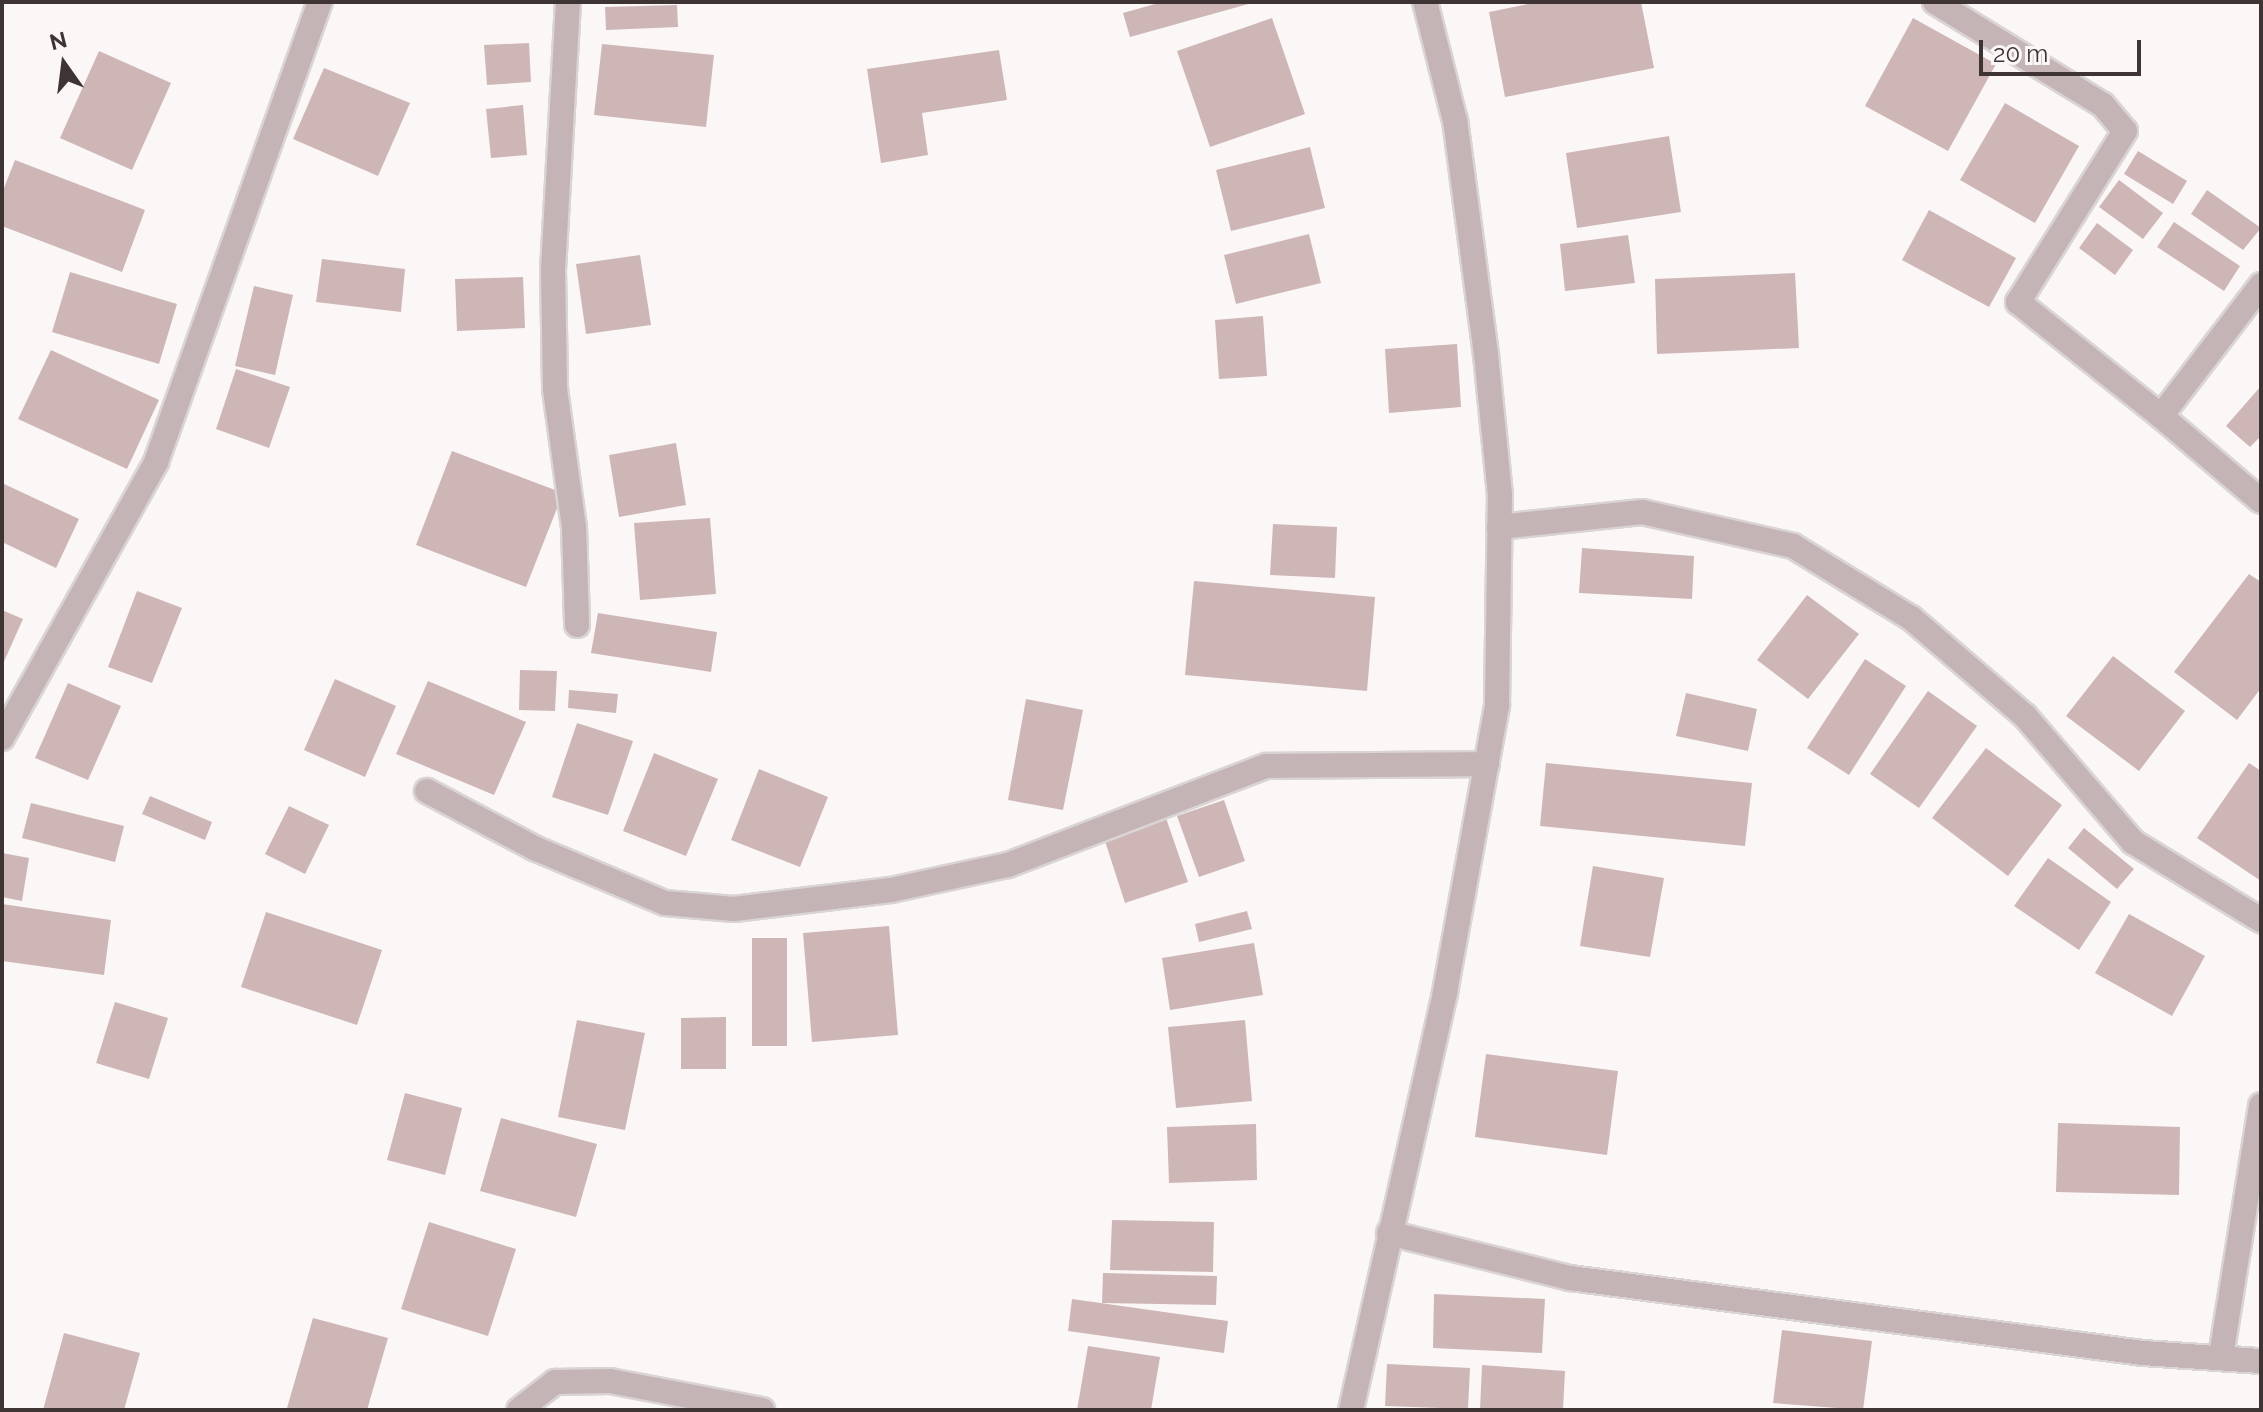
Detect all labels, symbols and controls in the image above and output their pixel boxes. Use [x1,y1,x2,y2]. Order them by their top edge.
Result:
north arrow [24,24,104,104]
scale bar [1983,24,2145,74]
text: N [47,26,69,55]
text: 20 m [1993,39,2048,68]

